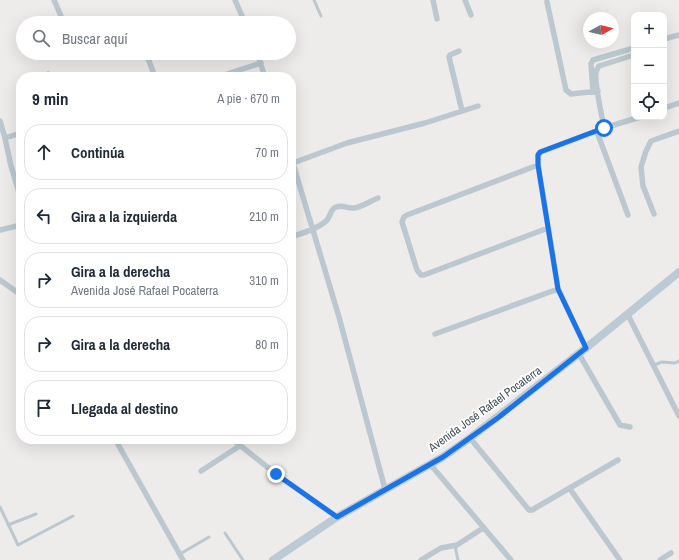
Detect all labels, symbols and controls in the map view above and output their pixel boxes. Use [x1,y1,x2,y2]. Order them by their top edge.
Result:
north arrow [583,12,619,48]
map controls [631,12,667,120]
button: + [631,12,667,48]
search box [16,16,296,60]
icon: search [30,27,52,49]
text: Buscar aquí [62,28,128,49]
button: − [631,48,667,84]
button: locate [631,84,667,120]
text: 9 min [32,87,68,110]
text: A pie · 670 m [217,90,280,107]
route start [595,119,613,137]
icon: ahead [33,141,55,163]
text: Continúa [71,142,124,163]
text: 70 m [255,144,279,161]
icon: left [33,205,55,227]
text: Gira a la izquierda [71,206,177,227]
text: 210 m [249,208,279,225]
text: Gira a la derecha [71,261,170,282]
icon: right [33,269,55,291]
text: 310 m [249,272,279,289]
text: Avenida José Rafael Pocaterra [71,282,218,299]
icon: right [33,333,55,355]
text: Gira a la derecha [71,334,170,355]
text: 80 m [255,336,279,353]
street label: Avenida José Rafael Pocaterra [424,362,545,456]
icon: arrive [33,397,55,419]
text: Llegada al destino [71,398,178,419]
route end [267,465,285,483]

